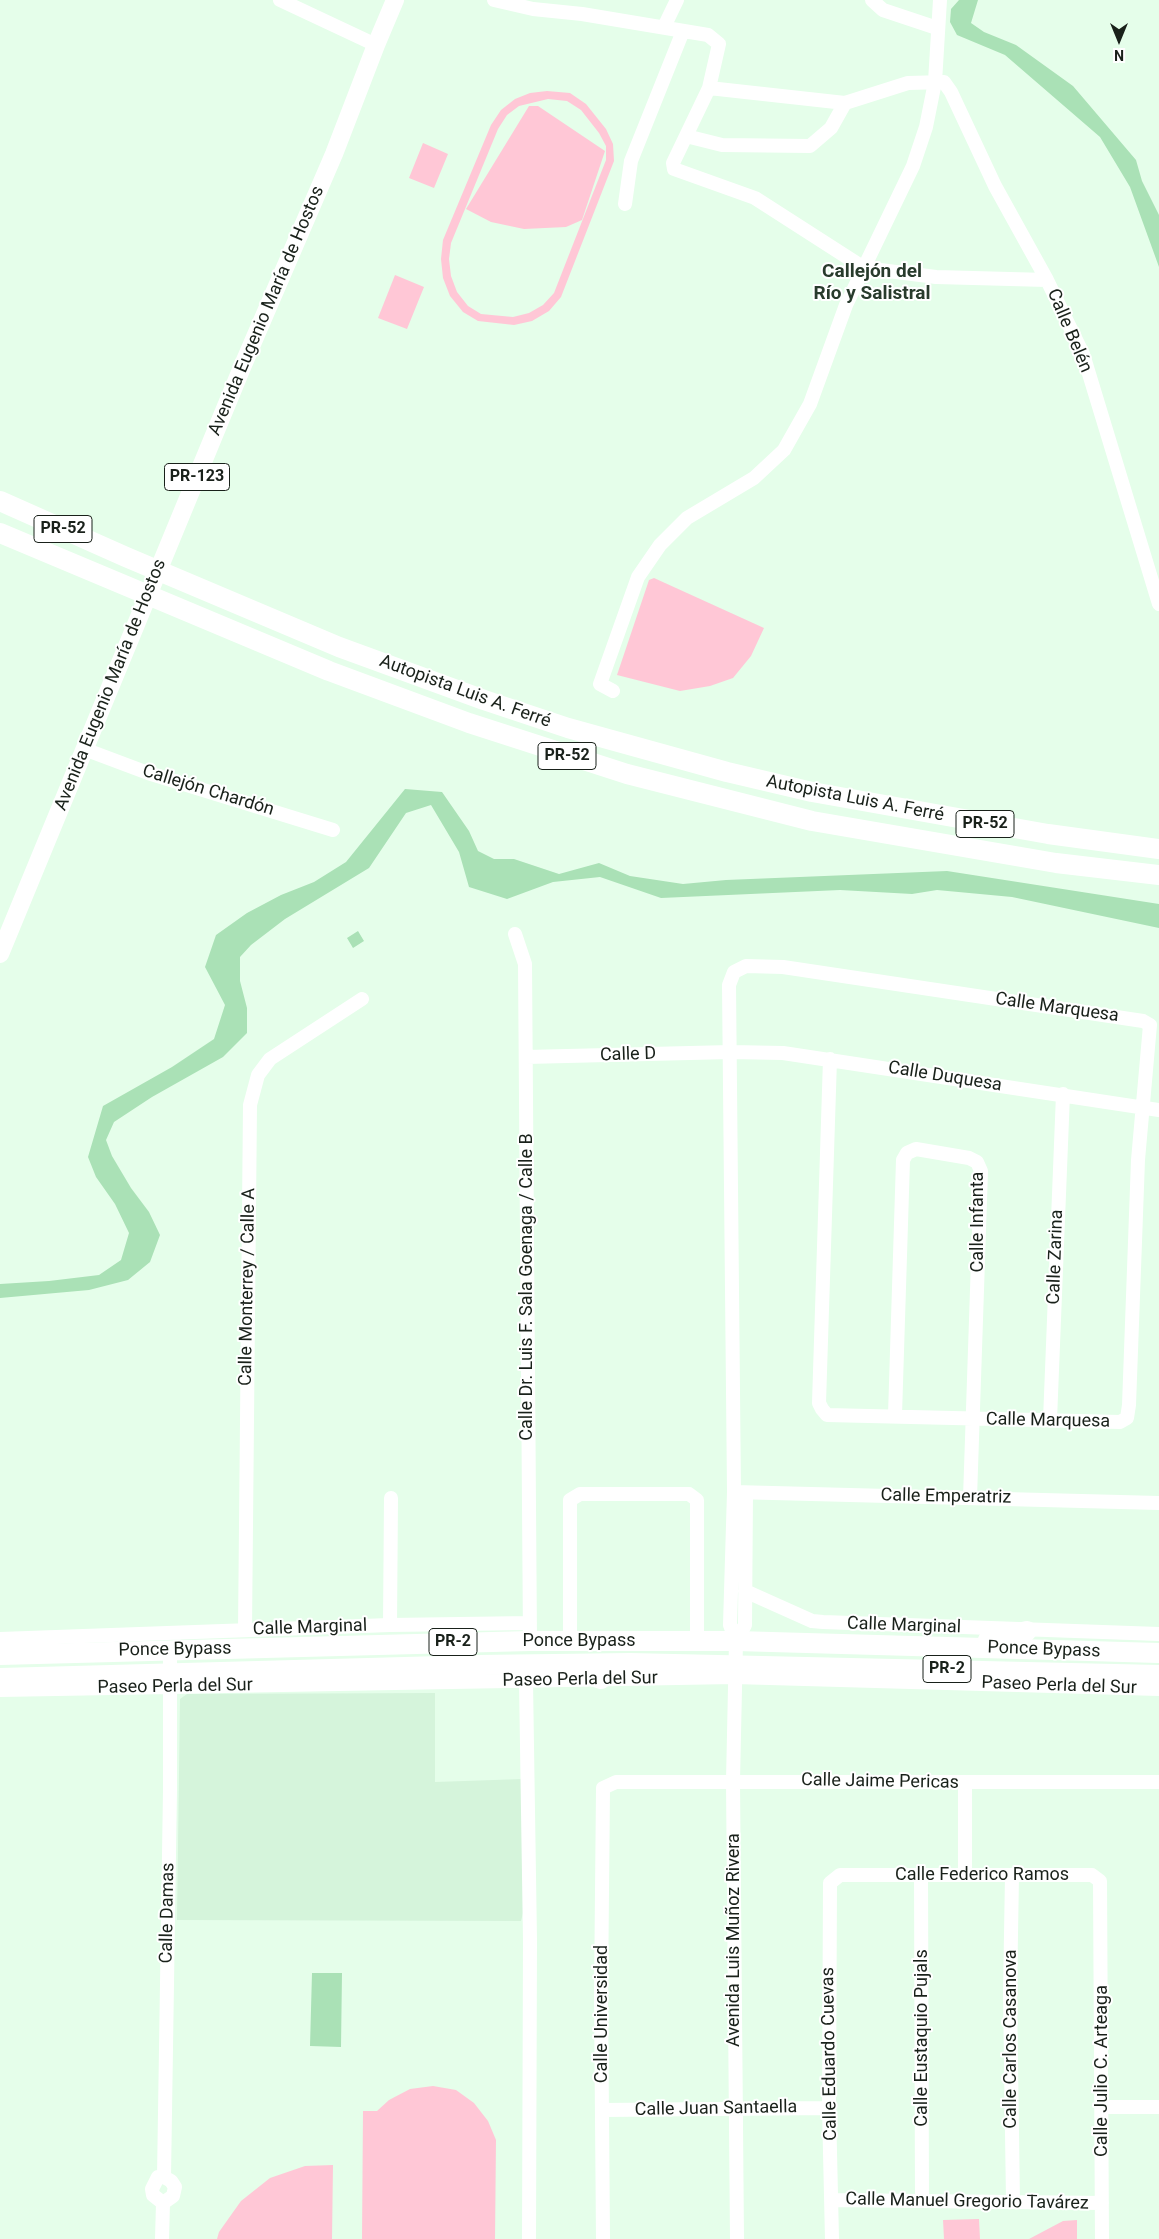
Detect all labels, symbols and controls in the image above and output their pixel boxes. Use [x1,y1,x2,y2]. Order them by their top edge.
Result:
north arrow [1094,15,1144,65]
text: N [1114,47,1124,63]
street label: Avenida Eugenio María de Hostos [205,183,329,439]
district label: Callejón del Río y Salistral [813,261,931,305]
street label: Calle Belén [1042,286,1096,376]
road number: PR-123 [164,464,230,491]
road number: PR-52 [34,516,92,542]
street label: Avenida Eugenio María de Hostos [51,556,171,814]
street label: Autopista Luis A. Ferré [376,651,554,733]
road number: PR-52 [538,742,596,769]
street label: Callejón Chardón [140,761,276,821]
street label: Autopista Luis A. Ferré [764,771,946,827]
road number: PR-52 [956,811,1014,838]
street label: Calle Marquesa [994,989,1120,1027]
street label: Calle D [600,1043,656,1067]
street label: Calle Duquesa [887,1057,1003,1097]
street label: Calle Dr. Luis F. Sala Goenaga / Calle B [516,1133,538,1441]
street label: Calle Infanta [967,1172,989,1272]
street label: Calle Monterrey / Calle A [235,1188,261,1386]
street label: Calle Zarina [1044,1209,1068,1305]
street label: Calle Marquesa [986,1409,1110,1433]
street label: Calle Emperatriz [880,1485,1012,1509]
street label: Calle Marginal [847,1613,961,1639]
street label: Calle Marginal [253,1615,367,1641]
road number: PR-2 [429,1628,477,1655]
street label: Ponce Bypass [522,1630,636,1652]
street label: Ponce Bypass [987,1637,1101,1663]
street label: Ponce Bypass [118,1638,232,1662]
road number: PR-2 [923,1656,971,1682]
street label: Paseo Perla del Sur [502,1668,658,1692]
street label: Paseo Perla del Sur [981,1672,1137,1700]
street label: Paseo Perla del Sur [97,1675,253,1699]
street label: Calle Jaime Pericas [801,1770,959,1794]
street label: Avenida Luis Muñoz Rivera [723,1833,745,2047]
street label: Calle Damas [156,1862,180,1964]
street label: Calle Federico Ramos [895,1864,1069,1886]
street label: Calle Universidad [591,1945,613,2083]
street label: Calle Eustaquio Pujals [911,1949,933,2127]
street label: Calle Carlos Casanova [1000,1949,1022,2129]
street label: Calle Eduardo Cuevas [818,1967,842,2141]
street label: Calle Julio C. Arteaga [1091,1985,1113,2157]
street label: Calle Juan Santaella [635,2097,797,2121]
street label: Calle Manuel Gregorio Tavárez [845,2189,1089,2215]

